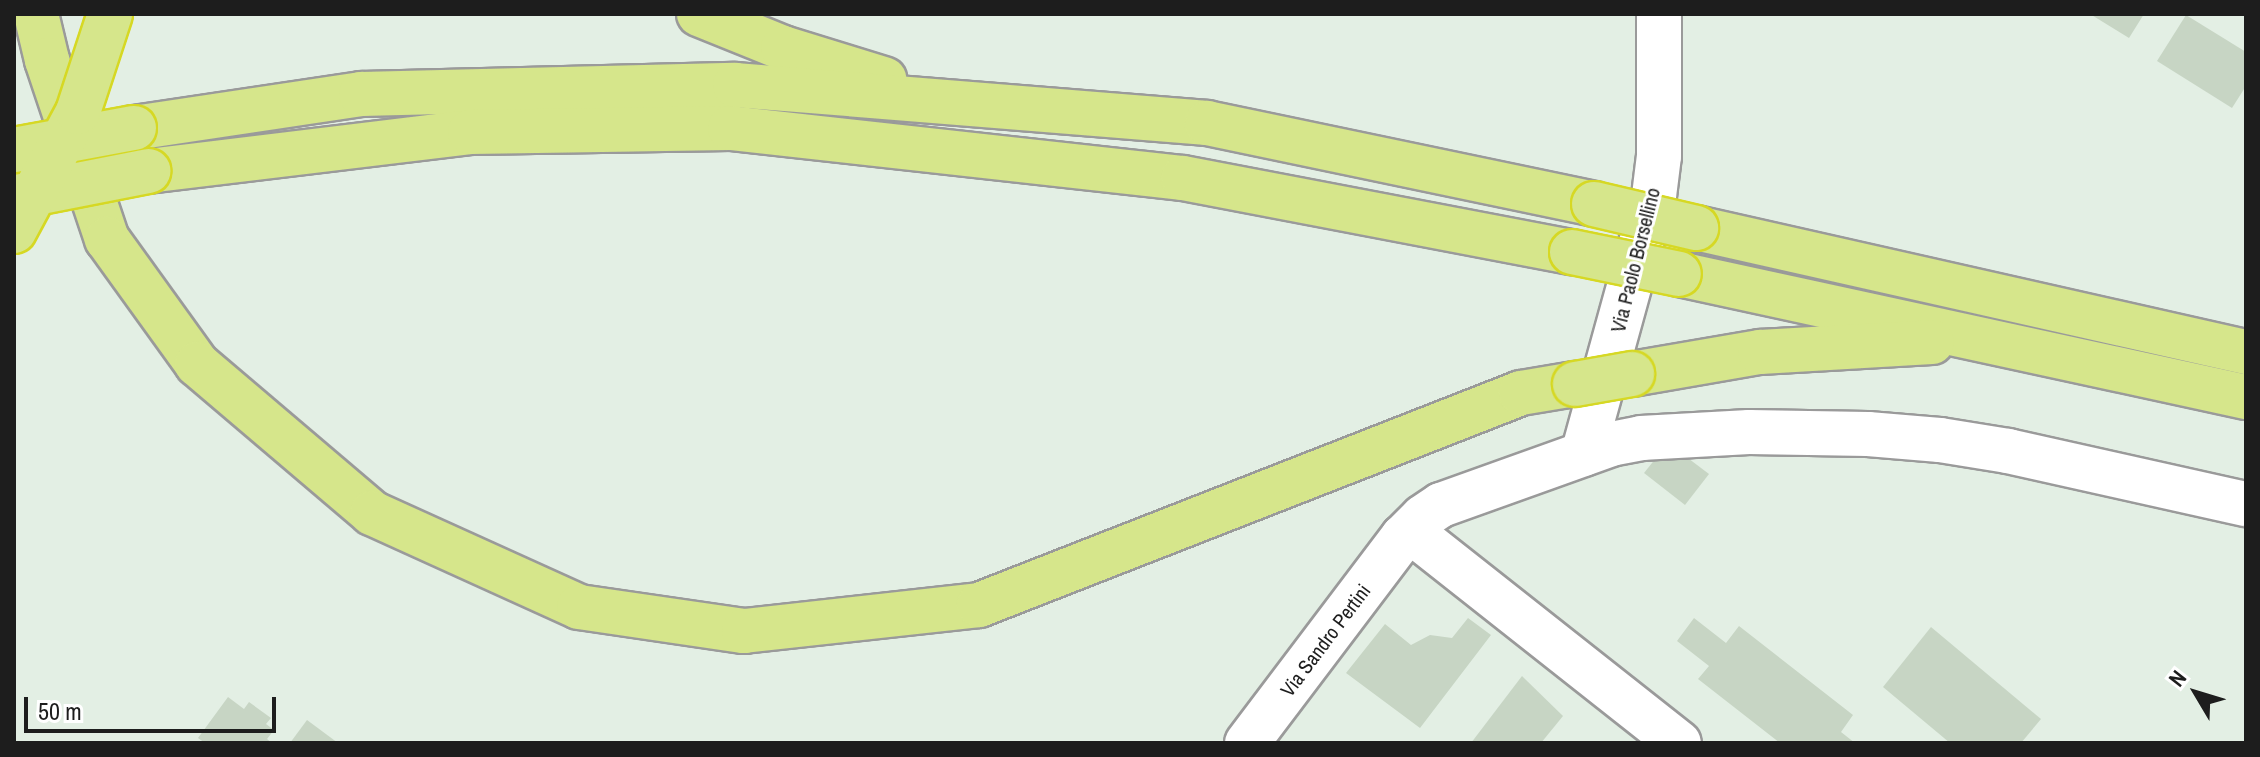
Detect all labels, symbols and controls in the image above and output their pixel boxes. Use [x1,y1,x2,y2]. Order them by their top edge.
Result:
street label: Via Paolo Borsellino [1605,185,1665,335]
street label: Via Sandro Pertini [1275,579,1375,701]
north arrow [2156,653,2236,733]
text: N [2161,664,2193,693]
scale bar [28,681,280,731]
text: 50 m [38,695,82,727]

